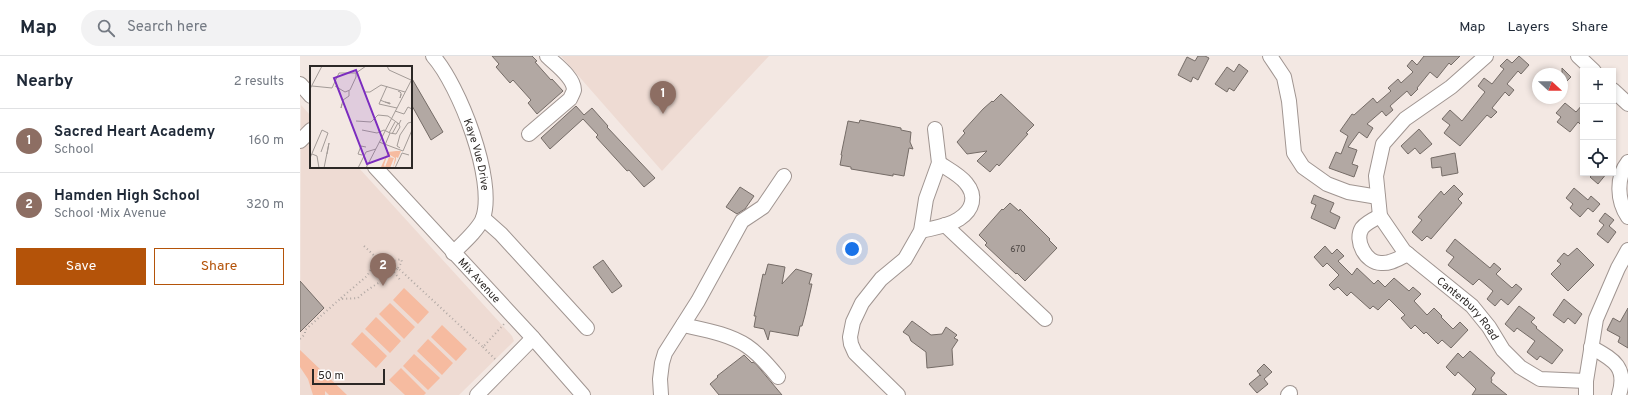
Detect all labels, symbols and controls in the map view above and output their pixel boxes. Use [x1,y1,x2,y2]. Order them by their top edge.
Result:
search box [81,10,361,46]
text: Map [20,16,57,40]
icon: search [95,17,117,39]
text: Search here [127,18,207,37]
text: Map [1459,19,1485,36]
text: Layers [1507,19,1549,36]
text: Share [1571,19,1608,36]
inset map [310,66,412,168]
north arrow [1532,68,1568,104]
map controls [1580,68,1616,176]
button: + [1580,68,1616,104]
text: Nearby [16,71,73,93]
text: 2 results [234,74,284,90]
pin: 1 [650,81,676,114]
button: − [1580,104,1616,140]
street label: Kaye Vue Drive [460,117,491,191]
text: Sacred Heart Academy [54,123,215,142]
text: 1 [26,133,32,149]
text: 160 m [249,133,284,149]
button: locate [1580,140,1616,176]
text: School [54,142,94,158]
text: Hamden High School [54,187,200,206]
text: 2 [25,197,33,213]
text: 320 m [246,197,284,213]
text: School · Mix Avenue [54,206,166,222]
your location [842,239,862,259]
house number: 670 [1010,244,1026,255]
button: Save [16,248,146,285]
button: Share [154,248,284,285]
pin: 2 [370,253,396,286]
street label: Mix Avenue [455,255,503,306]
street label: Canterbury Road [1434,274,1501,343]
scale bar [312,367,385,386]
text: 50 m [318,369,344,383]

